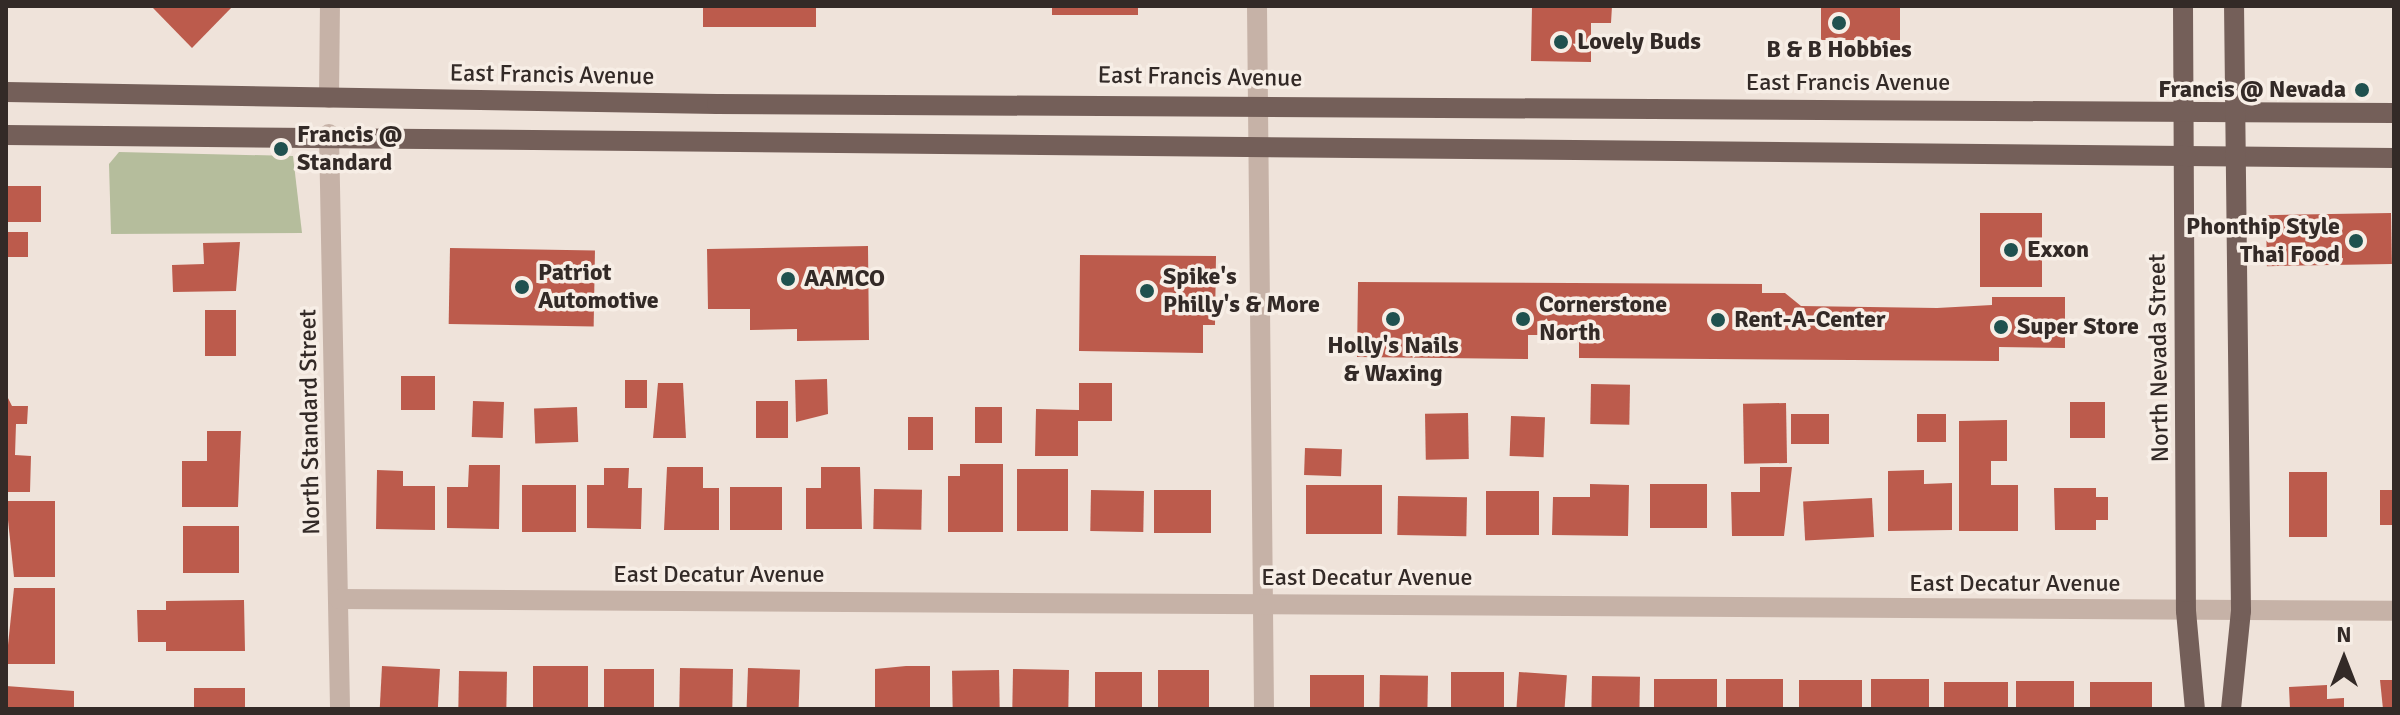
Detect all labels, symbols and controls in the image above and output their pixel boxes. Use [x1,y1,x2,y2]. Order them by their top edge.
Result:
marker: B & B Hobbies [1830,14,1848,32]
place label: Lovely Buds [1577,28,1701,56]
marker: Lovely Buds [1552,33,1570,51]
place label: B & B Hobbies [1766,36,1912,64]
street label: East Francis Avenue [449,59,655,91]
street label: East Francis Avenue [1097,61,1303,93]
street label: East Francis Avenue [1746,69,1950,97]
place label: Francis @ Nevada [2158,76,2346,104]
marker: Francis @ Nevada [2353,81,2371,99]
place label: Francis @ Standard [297,121,402,177]
marker: Francis @ Standard [272,140,290,158]
place label: Phonthip Style Thai Food [2186,213,2340,269]
marker: Phonthip Style Thai Food [2347,232,2365,250]
place label: Exxon [2027,236,2089,264]
marker: Exxon [2002,241,2020,259]
street label: North Nevada Street [2143,253,2175,463]
place label: Patriot Automotive [538,259,659,315]
place label: Spike's Philly's & More [1163,263,1320,319]
place label: AAMCO [804,265,885,293]
marker: AAMCO [779,270,797,288]
marker: Patriot Automotive [513,278,531,296]
marker: Spike's Philly's & More [1138,282,1156,300]
place label: Cornerstone North [1539,291,1667,347]
place label: Rent-A-Center [1734,306,1886,334]
street label: North Standard Street [294,309,326,535]
marker: Holly's Nails & Waxing [1384,310,1402,328]
marker: Cornerstone North [1514,310,1532,328]
marker: Rent-A-Center [1709,311,1727,329]
place label: Super Store [2017,313,2139,341]
marker: Super Store [1992,318,2010,336]
place label: Holly's Nails & Waxing [1327,332,1459,388]
street label: East Decatur Avenue [613,561,825,589]
street label: East Decatur Avenue [1261,564,1473,592]
street label: East Decatur Avenue [1909,570,2121,598]
north arrow [2304,619,2384,699]
text: N [2336,621,2352,648]

